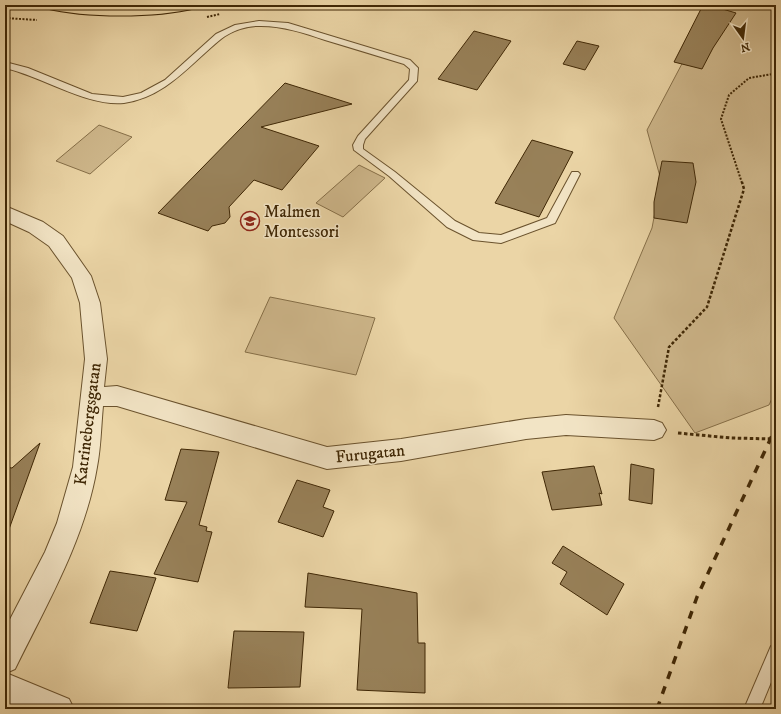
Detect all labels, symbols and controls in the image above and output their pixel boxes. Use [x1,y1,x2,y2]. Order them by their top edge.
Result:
north arrow [723,18,763,58]
text: N [739,39,751,55]
place label: Malmen Montessori [264,201,339,243]
school or university icon: Malmen Montessori [239,210,261,232]
street label: Katrinebergsgatan [70,361,106,487]
street label: Furugatan [334,439,406,469]

